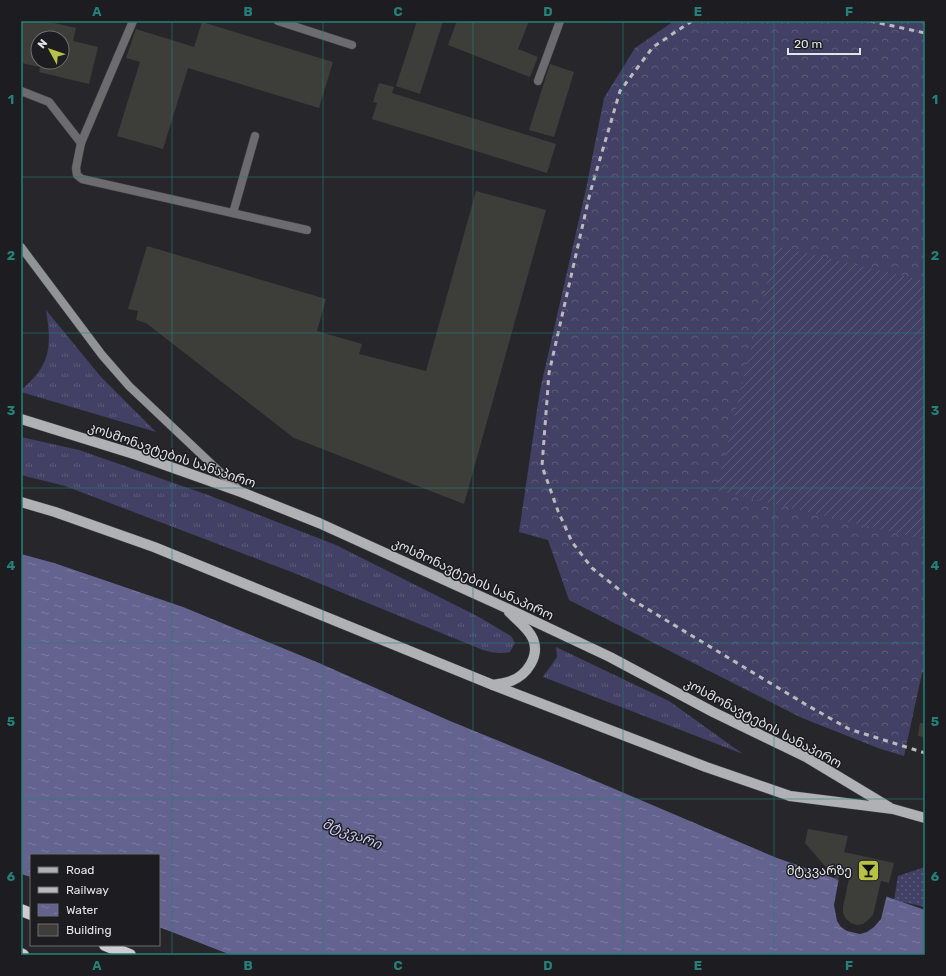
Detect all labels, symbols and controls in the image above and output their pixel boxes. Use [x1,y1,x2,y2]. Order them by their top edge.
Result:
text: A [92,4,102,19]
text: B [243,4,253,19]
text: C [393,4,403,19]
text: D [543,4,553,19]
text: E [694,4,702,19]
text: F [845,4,853,19]
north arrow [30,30,70,70]
scale bar [788,30,860,56]
text: N [35,37,50,51]
text: 20 m [794,37,822,51]
text: 1 [8,92,14,107]
text: 1 [932,92,938,107]
text: 2 [7,248,15,263]
text: 2 [931,248,939,263]
text: 3 [7,403,16,418]
text: 3 [931,403,940,418]
street label: კოსმონავტების სანაპირო [86,419,258,491]
street label: კოსმონავტების სანაპირო [390,535,556,623]
text: 4 [7,558,16,573]
text: 4 [931,558,940,573]
street label: კოსმონავტების სანაპირო [682,675,844,771]
text: 5 [7,714,15,729]
text: 5 [931,714,939,729]
water label: მტკვარი [320,815,385,853]
legend [30,854,160,946]
bar icon: მტკვარზე [855,857,881,883]
text: Road [66,863,94,877]
place label: მტკვარზე [787,863,852,878]
text: 6 [7,869,16,884]
text: 6 [931,869,940,884]
text: Railway [66,883,109,897]
text: Water [66,903,98,917]
text: Building [66,923,112,937]
text: A [92,958,102,973]
text: B [243,958,253,973]
text: C [393,958,403,973]
text: D [543,958,553,973]
text: E [694,958,702,973]
text: F [845,958,853,973]

